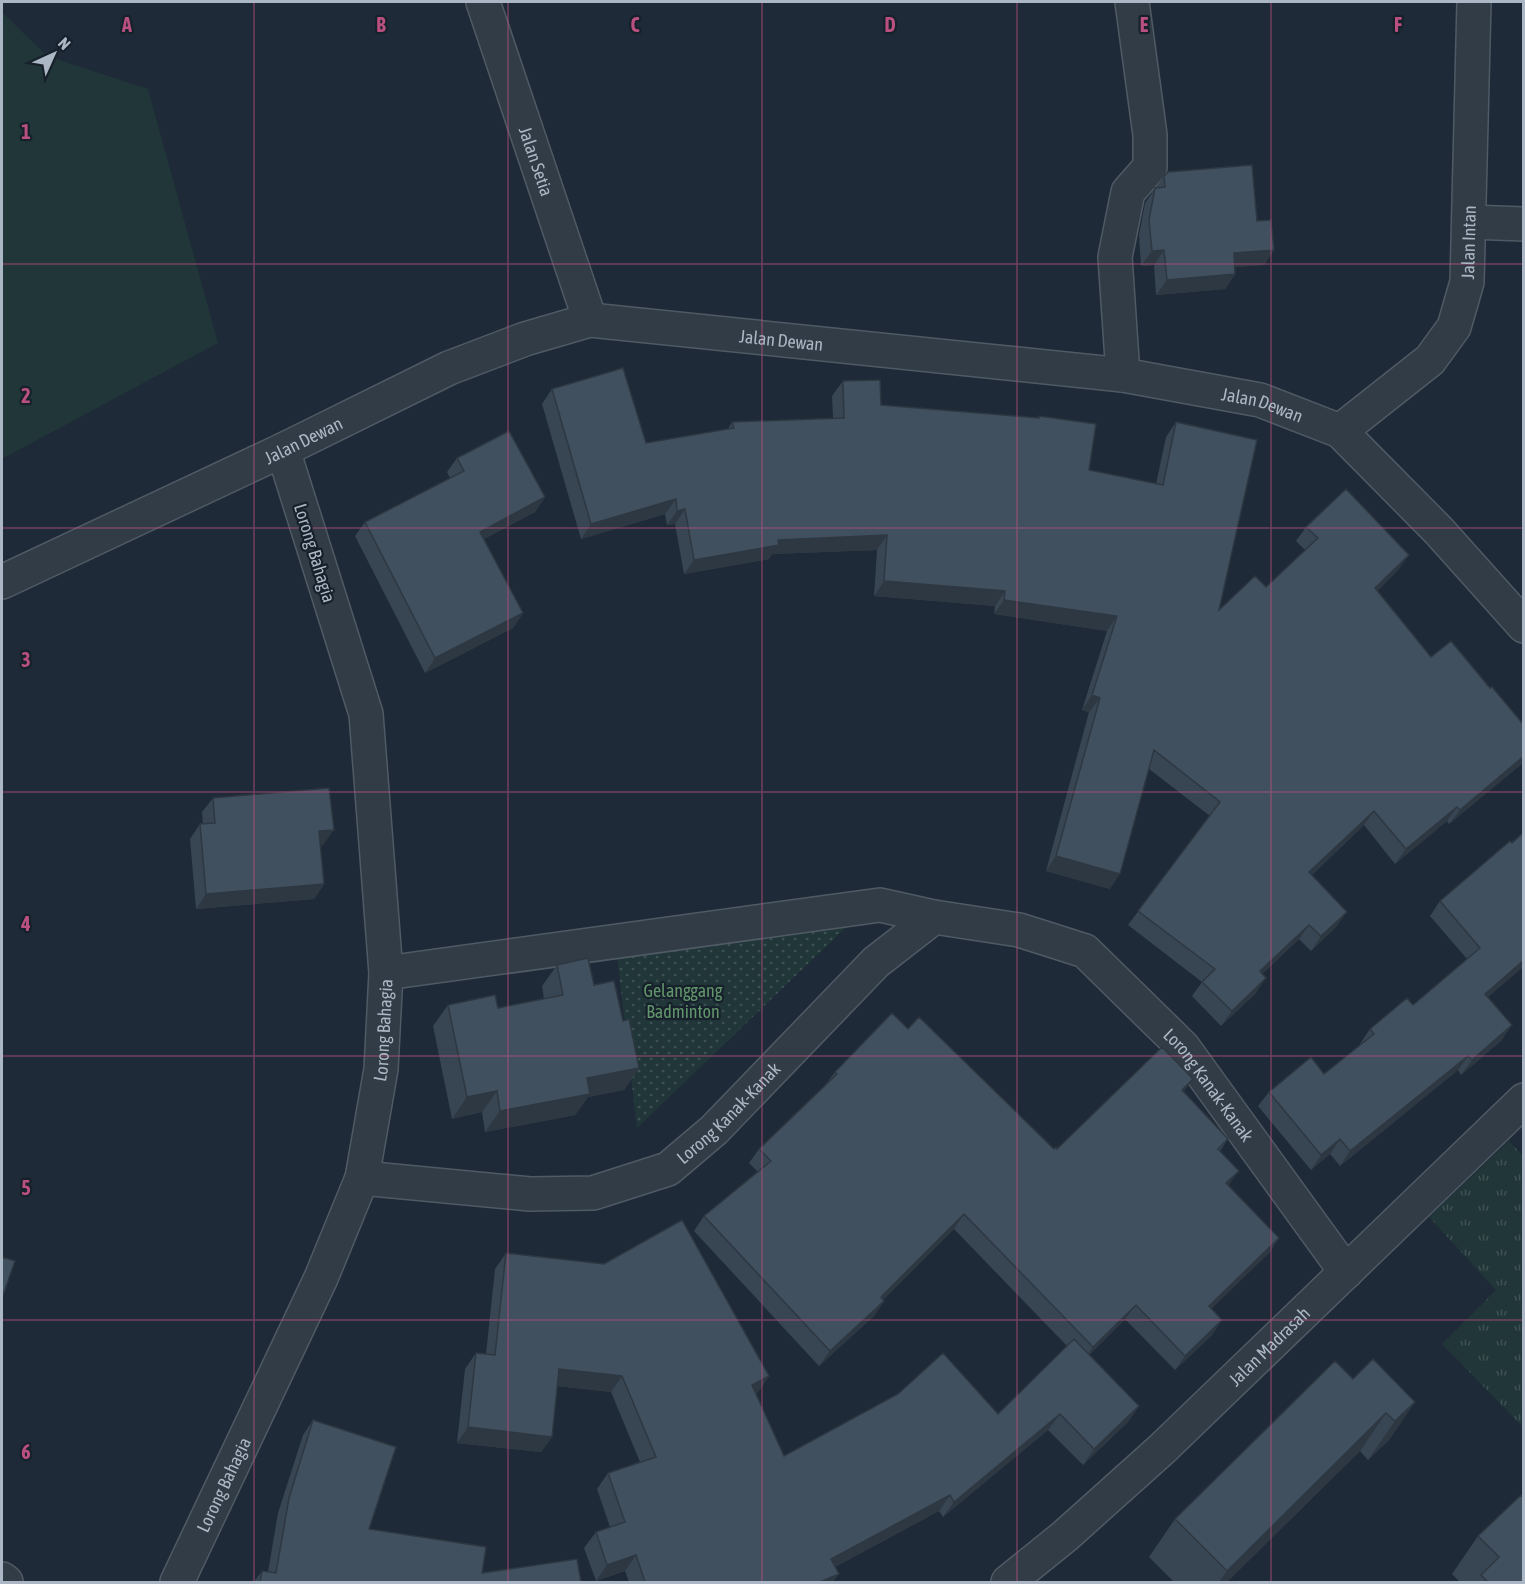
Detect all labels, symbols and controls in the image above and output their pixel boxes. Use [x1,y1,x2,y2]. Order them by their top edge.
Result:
text: A [121,13,132,36]
text: B [376,13,386,36]
text: C [631,13,640,36]
text: D [884,13,896,36]
text: E [1140,13,1149,36]
text: F [1394,13,1402,36]
north arrow [24,24,84,84]
text: N [55,34,74,53]
text: 1 [21,120,31,143]
street label: Jalan Setia [515,124,558,199]
street label: Jalan Intan [1457,205,1479,280]
street label: Jalan Dewan [738,325,824,355]
street label: Jalan Dewan [1220,383,1306,426]
text: 2 [21,384,31,407]
street label: Jalan Dewan [261,412,346,468]
street label: Lorong Bahagia [290,501,340,605]
text: 3 [21,648,31,671]
text: 4 [20,912,31,935]
street label: Lorong Bahagia [369,978,396,1083]
park label: Gelanggang Badminton [643,980,723,1022]
street label: Lorong Kanak-Kanak [1159,1024,1258,1145]
street label: Lorong Kanak-Kanak [672,1058,784,1168]
text: 5 [21,1176,31,1199]
street label: Jalan Madrasah [1224,1302,1314,1390]
street label: Lorong Bahagia [192,1434,255,1535]
text: 6 [21,1440,31,1463]

